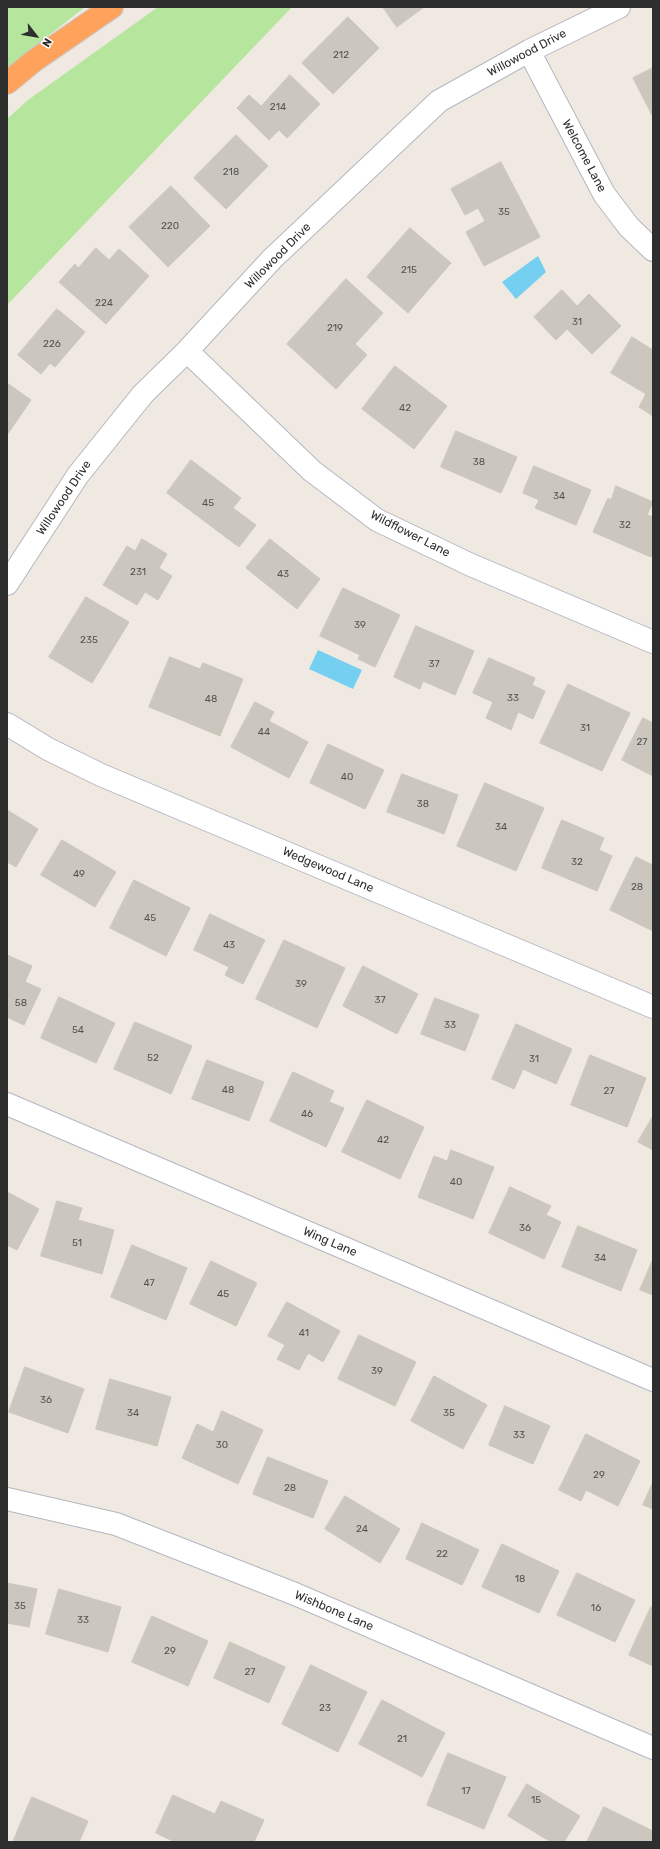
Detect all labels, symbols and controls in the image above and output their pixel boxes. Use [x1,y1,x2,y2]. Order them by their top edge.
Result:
north arrow [16,16,56,56]
street label: Willowood Drive [485,26,569,80]
text: N [39,36,54,49]
house number: 212 [333,49,349,61]
house number: 214 [270,101,286,113]
street label: Welcome Lane [559,117,609,195]
house number: 218 [223,166,239,178]
house number: 35 [498,206,510,218]
house number: 220 [161,220,179,232]
street label: Willowood Drive [242,220,314,292]
house number: 215 [401,264,417,276]
house number: 224 [95,297,113,309]
house number: 31 [572,316,582,328]
house number: 219 [327,322,343,334]
house number: 226 [43,338,61,350]
house number: 42 [399,402,411,414]
house number: 38 [473,456,485,468]
street label: Willowood Drive [34,458,94,538]
house number: 34 [553,490,565,502]
house number: 45 [202,497,214,509]
street label: Wildflower Lane [368,508,452,560]
house number: 32 [619,519,631,531]
house number: 231 [130,566,146,578]
house number: 43 [277,568,289,580]
house number: 39 [354,619,366,631]
house number: 235 [80,634,98,646]
house number: 37 [428,658,440,670]
house number: 33 [507,692,519,704]
house number: 48 [205,693,217,705]
house number: 31 [580,722,590,734]
house number: 44 [258,726,270,738]
house number: 27 [637,736,647,748]
house number: 40 [341,771,353,783]
house number: 38 [417,798,429,810]
house number: 34 [495,821,507,833]
street label: Wedgewood Lane [280,844,376,896]
house number: 32 [571,856,583,868]
house number: 49 [73,868,85,880]
house number: 28 [631,881,643,893]
house number: 45 [144,912,156,924]
house number: 43 [223,939,235,951]
house number: 39 [295,978,307,990]
house number: 37 [374,994,386,1006]
house number: 58 [15,997,27,1009]
house number: 33 [444,1019,456,1031]
house number: 54 [72,1024,84,1036]
house number: 52 [147,1052,159,1064]
house number: 31 [529,1053,539,1065]
house number: 48 [222,1084,234,1096]
house number: 27 [604,1085,614,1097]
house number: 46 [301,1108,313,1120]
house number: 42 [377,1134,389,1146]
house number: 40 [450,1176,462,1188]
house number: 36 [519,1222,531,1234]
street label: Wing Lane [301,1224,359,1260]
house number: 51 [72,1237,82,1249]
house number: 34 [594,1252,606,1264]
house number: 47 [143,1277,155,1289]
house number: 45 [217,1288,229,1300]
house number: 41 [299,1327,309,1339]
house number: 39 [371,1365,383,1377]
house number: 36 [40,1394,52,1406]
house number: 34 [127,1407,139,1419]
house number: 35 [443,1407,455,1419]
house number: 33 [513,1429,525,1441]
house number: 30 [216,1439,228,1451]
house number: 29 [593,1469,605,1481]
house number: 28 [284,1482,296,1494]
house number: 24 [356,1523,368,1535]
house number: 22 [436,1548,448,1560]
house number: 18 [515,1573,525,1585]
street label: Wishbone Lane [292,1588,376,1634]
house number: 35 [14,1600,26,1612]
house number: 16 [591,1602,601,1614]
house number: 33 [77,1614,89,1626]
house number: 29 [164,1645,176,1657]
house number: 27 [245,1666,255,1678]
house number: 23 [319,1702,331,1714]
house number: 21 [397,1733,407,1745]
house number: 17 [461,1785,471,1797]
house number: 15 [531,1794,541,1806]

